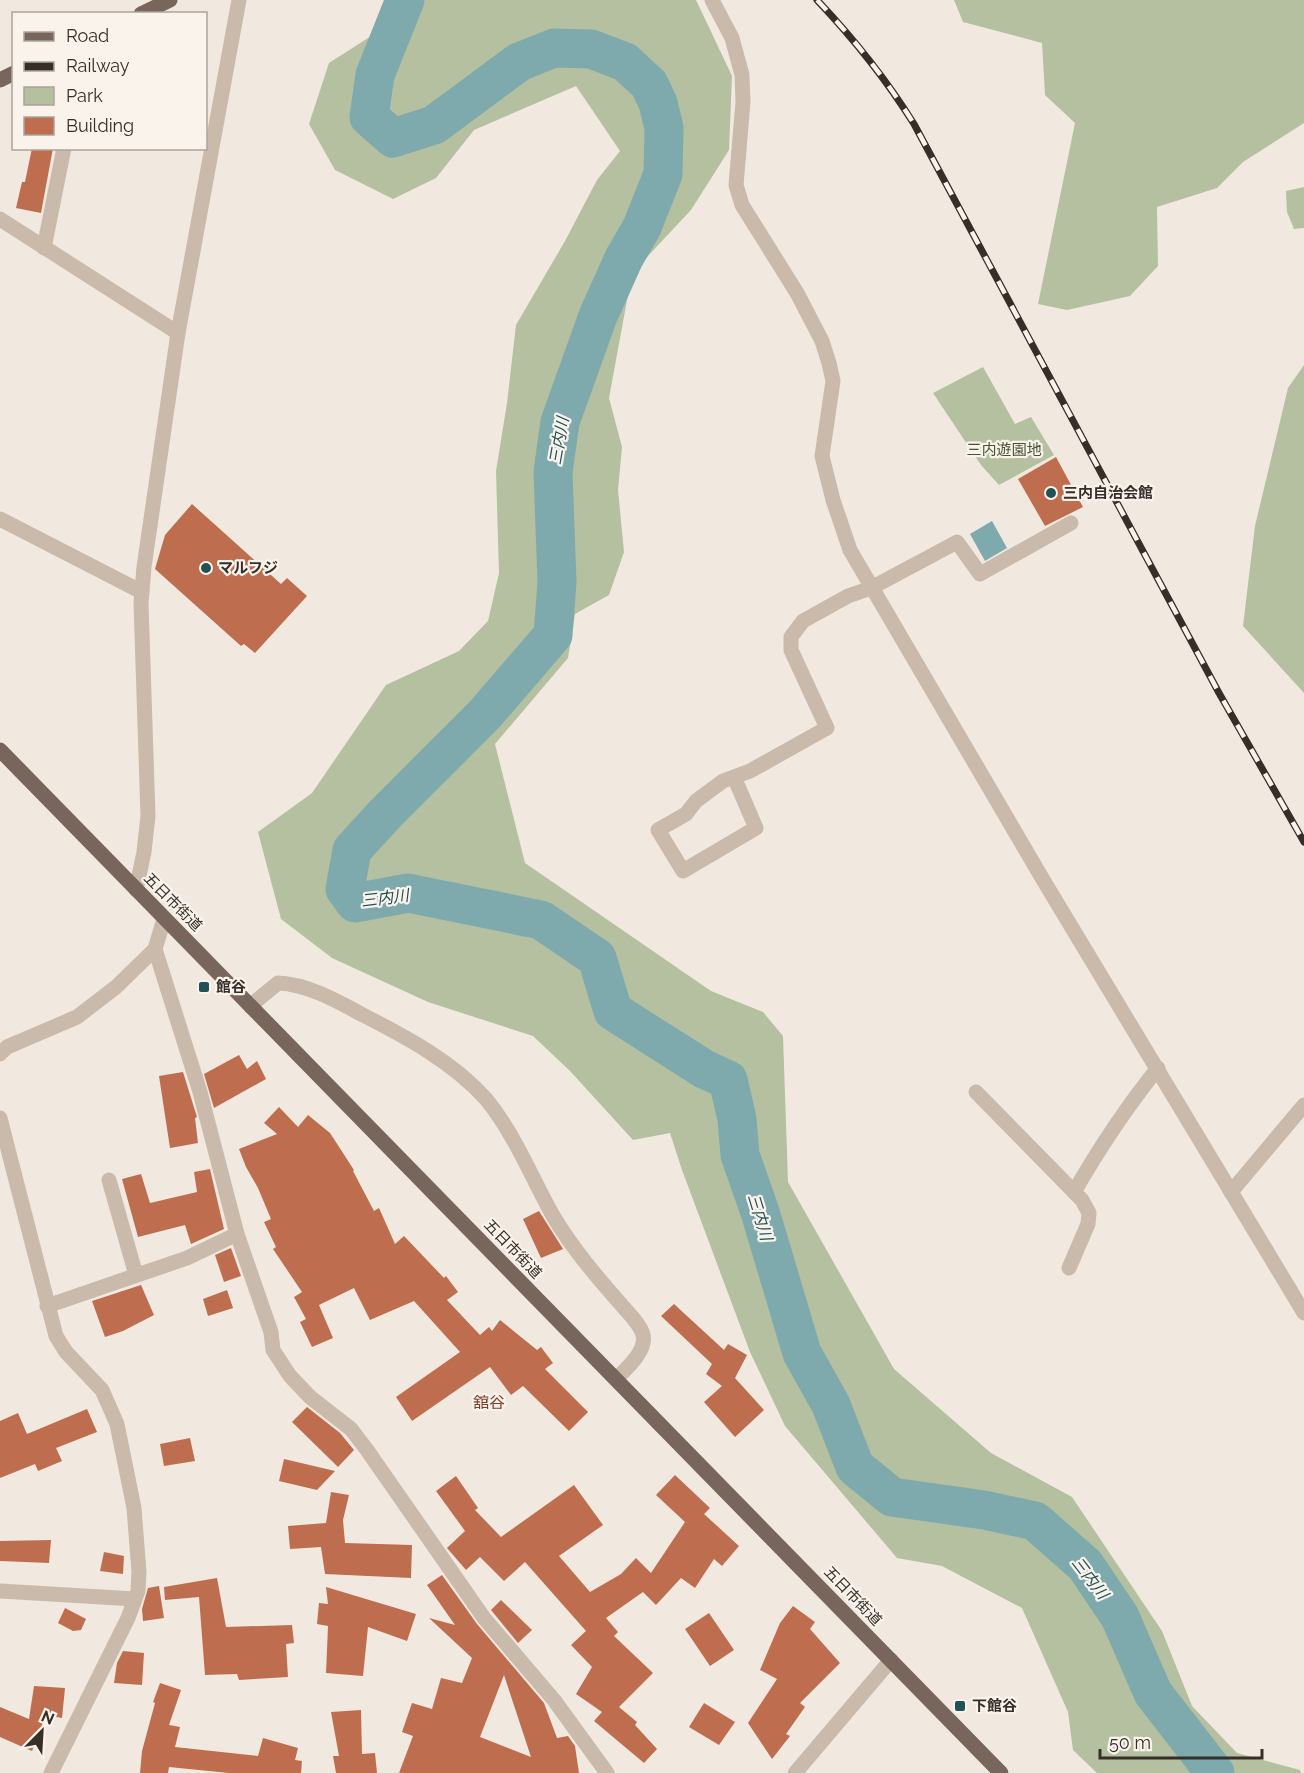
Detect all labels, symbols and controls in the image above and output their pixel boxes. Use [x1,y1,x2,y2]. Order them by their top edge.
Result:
legend [12,12,207,150]
text: Road [66,25,109,46]
text: Railway [66,55,130,76]
text: Park [66,85,103,106]
text: Building [66,115,134,136]
water label: 三内川 [545,414,573,466]
park label: 三内遊園地 [966,441,1042,459]
place label: 三内自治会館 [1063,484,1153,502]
marker: 三内自治会館 [1044,486,1058,500]
place label: マルフジ [218,559,278,577]
marker: マルフジ [199,561,213,575]
street label: 五日市街道 [140,869,206,935]
water label: 三内川 [360,885,412,910]
place label: 館谷 [216,978,246,996]
marker: 館谷 [197,980,211,994]
water label: 三内川 [744,1191,777,1245]
street label: 五日市街道 [480,1216,546,1282]
district label: 舘谷 [473,1393,505,1412]
water label: 三内川 [1068,1553,1113,1604]
street label: 五日市街道 [820,1563,886,1629]
place label: 下館谷 [972,1697,1017,1715]
marker: 下館谷 [953,1699,967,1713]
north arrow [12,1701,72,1761]
text: N [38,1707,57,1729]
scale bar [1100,1722,1262,1760]
text: 50 m [1109,1732,1151,1753]

